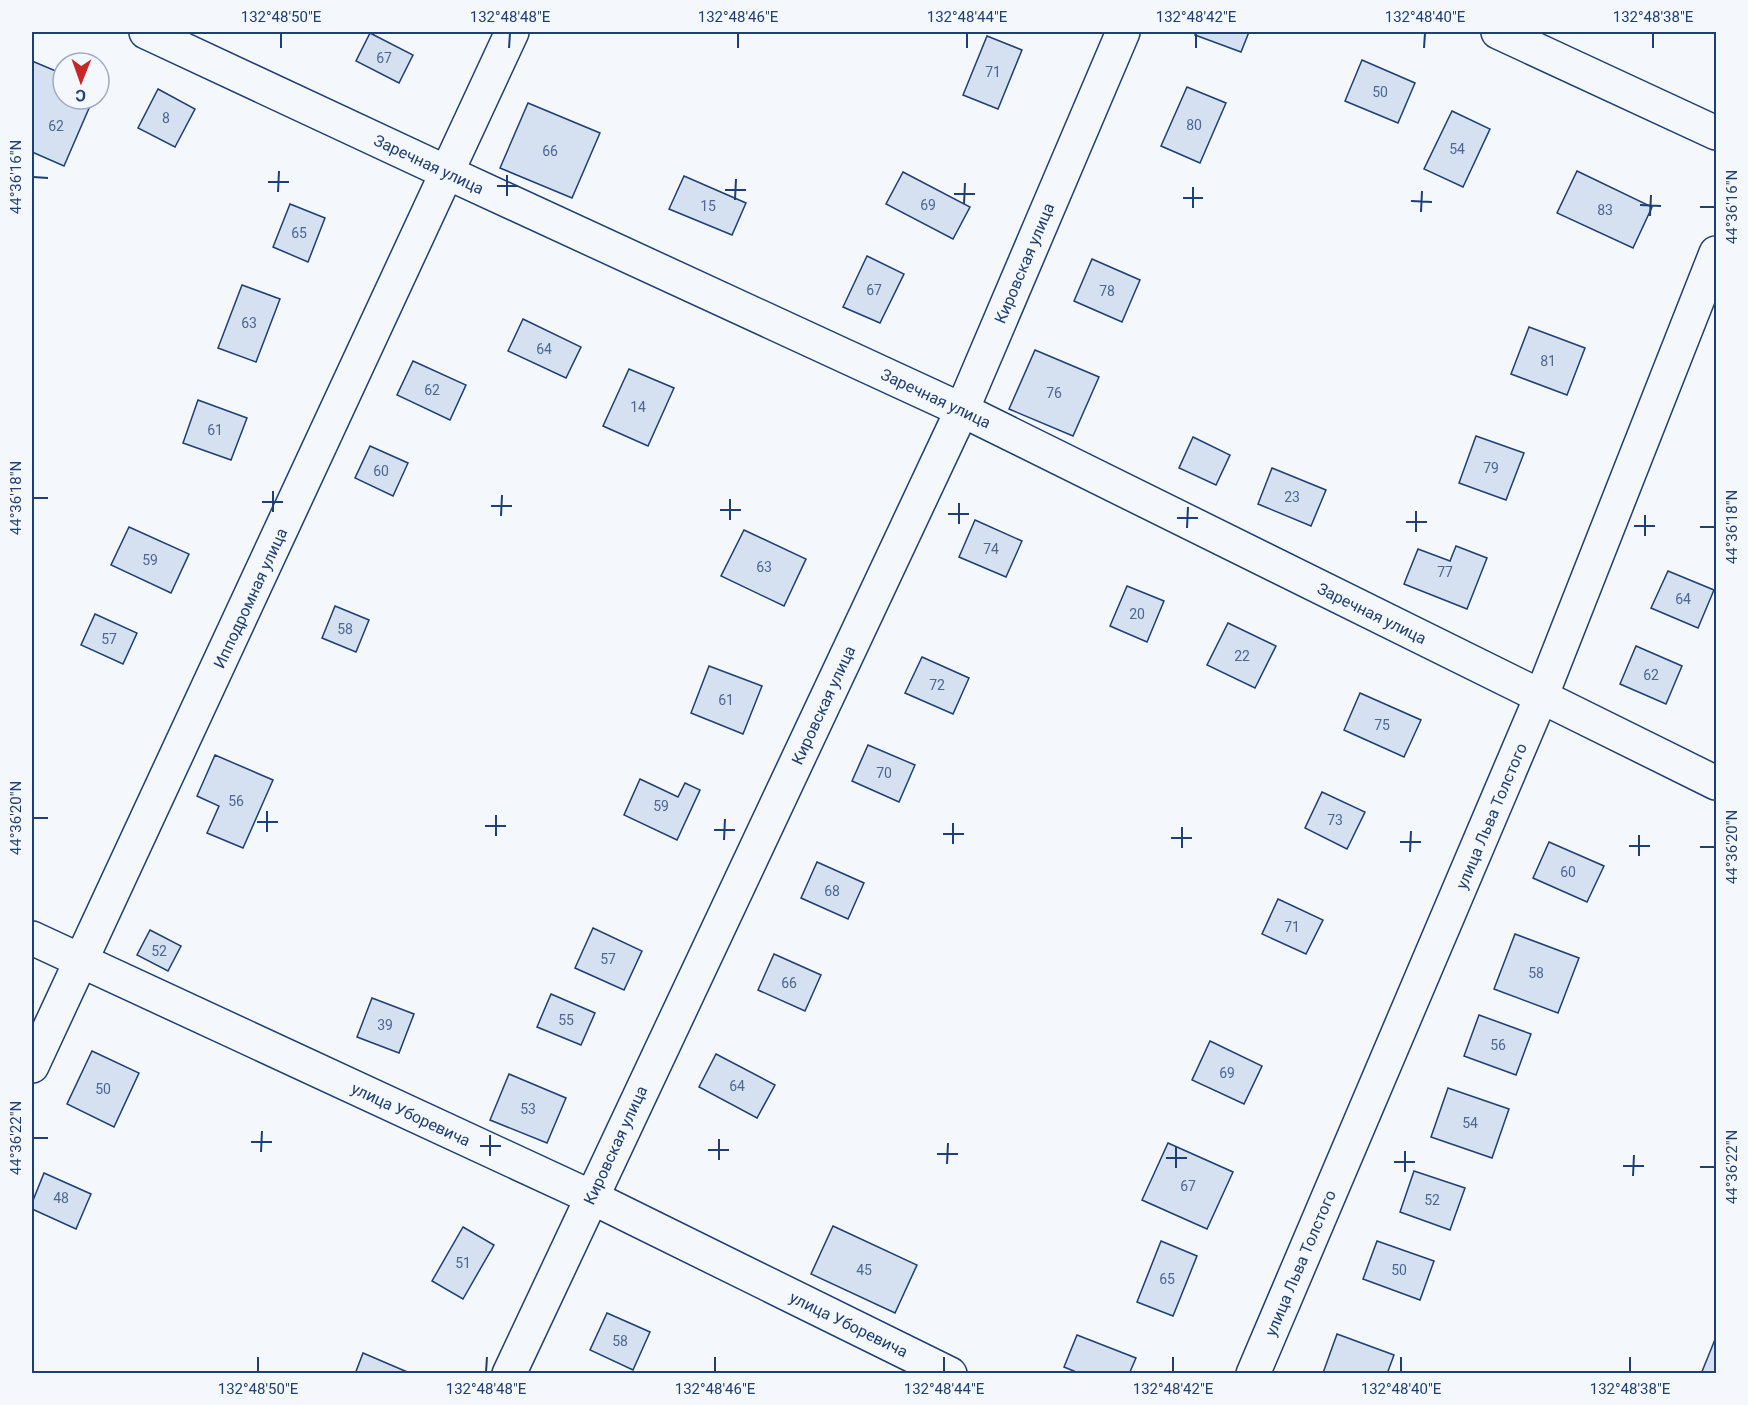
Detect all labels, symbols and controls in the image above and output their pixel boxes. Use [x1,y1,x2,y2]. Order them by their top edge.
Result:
text: 132°48'50"E [241,8,322,26]
text: 132°48'48"E [470,8,551,26]
text: 132°48'46"E [698,8,779,26]
text: 132°48'44"E [927,8,1008,26]
text: 132°48'42"E [1156,8,1237,26]
text: 132°48'40"E [1385,8,1466,26]
text: 132°48'38"E [1613,8,1694,26]
house number: 67 [376,50,392,66]
north arrow [51,51,111,111]
house number: 71 [985,64,1001,80]
house number: 50 [1372,84,1388,100]
text: С [75,86,86,105]
house number: 8 [162,110,170,126]
house number: 80 [1186,117,1202,133]
house number: 62 [48,118,64,134]
street label: Заречная улица [371,131,487,198]
text: 44°36'16"N [7,140,25,214]
house number: 54 [1449,141,1465,157]
house number: 66 [542,143,558,159]
text: 44°36'16"N [1723,170,1741,244]
house number: 69 [920,197,936,213]
house number: 15 [700,198,716,214]
street label: Кировская улица [991,200,1058,326]
house number: 83 [1597,202,1613,218]
house number: 65 [291,225,307,241]
house number: 67 [866,282,882,298]
house number: 78 [1099,283,1115,299]
house number: 63 [241,315,257,331]
house number: 64 [536,341,552,357]
house number: 81 [1540,353,1556,369]
street label: Заречная улица [878,365,994,432]
house number: 62 [424,382,440,398]
house number: 76 [1046,385,1062,401]
house number: 14 [630,399,646,415]
house number: 61 [207,422,223,438]
house number: 79 [1483,460,1499,476]
text: 44°36'18"N [7,461,25,535]
house number: 60 [373,463,389,479]
house number: 23 [1284,489,1300,505]
text: 44°36'18"N [1723,490,1741,564]
street label: Ипподромная улица [210,525,291,671]
house number: 74 [983,541,999,557]
house number: 59 [142,552,158,568]
house number: 63 [756,559,772,575]
house number: 77 [1437,564,1453,580]
street label: Заречная улица [1314,579,1429,648]
house number: 64 [1675,591,1691,607]
house number: 20 [1129,606,1145,622]
house number: 58 [337,621,353,637]
house number: 57 [101,631,117,647]
street label: Кировская улица [788,643,859,768]
house number: 22 [1234,648,1250,664]
house number: 62 [1643,667,1659,683]
house number: 72 [929,677,945,693]
house number: 61 [718,692,734,708]
house number: 75 [1374,717,1390,733]
street label: улица Льва Толстого [1452,740,1531,892]
house number: 70 [876,765,892,781]
text: 44°36'20"N [7,781,25,855]
house number: 56 [228,793,244,809]
house number: 59 [653,798,669,814]
text: 44°36'20"N [1723,810,1741,884]
house number: 73 [1327,812,1343,828]
house number: 60 [1560,864,1576,880]
house number: 68 [824,883,840,899]
house number: 71 [1284,919,1300,935]
house number: 52 [151,943,167,959]
house number: 57 [600,951,616,967]
house number: 58 [1528,965,1544,981]
house number: 66 [781,975,797,991]
house number: 55 [558,1012,574,1028]
house number: 39 [377,1017,393,1033]
house number: 56 [1490,1037,1506,1053]
house number: 69 [1219,1065,1235,1081]
house number: 64 [729,1078,745,1094]
street label: улица Уборевича [348,1079,473,1150]
house number: 50 [95,1081,111,1097]
street label: Кировская улица [580,1083,651,1208]
text: 44°36'22"N [7,1101,25,1175]
house number: 53 [520,1101,536,1117]
house number: 54 [1462,1115,1478,1131]
text: 44°36'22"N [1723,1130,1741,1204]
house number: 67 [1180,1178,1196,1194]
street label: улица Льва Толстого [1261,1187,1340,1339]
house number: 48 [53,1190,69,1206]
house number: 52 [1424,1192,1440,1208]
house number: 51 [455,1255,471,1271]
house number: 45 [856,1262,872,1278]
house number: 50 [1391,1262,1407,1278]
house number: 65 [1159,1271,1175,1287]
street label: улица Уборевича [787,1288,911,1361]
house number: 58 [612,1333,628,1349]
text: 132°48'50"E [218,1380,299,1398]
text: 132°48'48"E [446,1380,527,1398]
text: 132°48'46"E [675,1380,756,1398]
text: 132°48'44"E [904,1380,985,1398]
text: 132°48'42"E [1133,1380,1214,1398]
text: 132°48'40"E [1361,1380,1442,1398]
text: 132°48'38"E [1590,1380,1671,1398]

